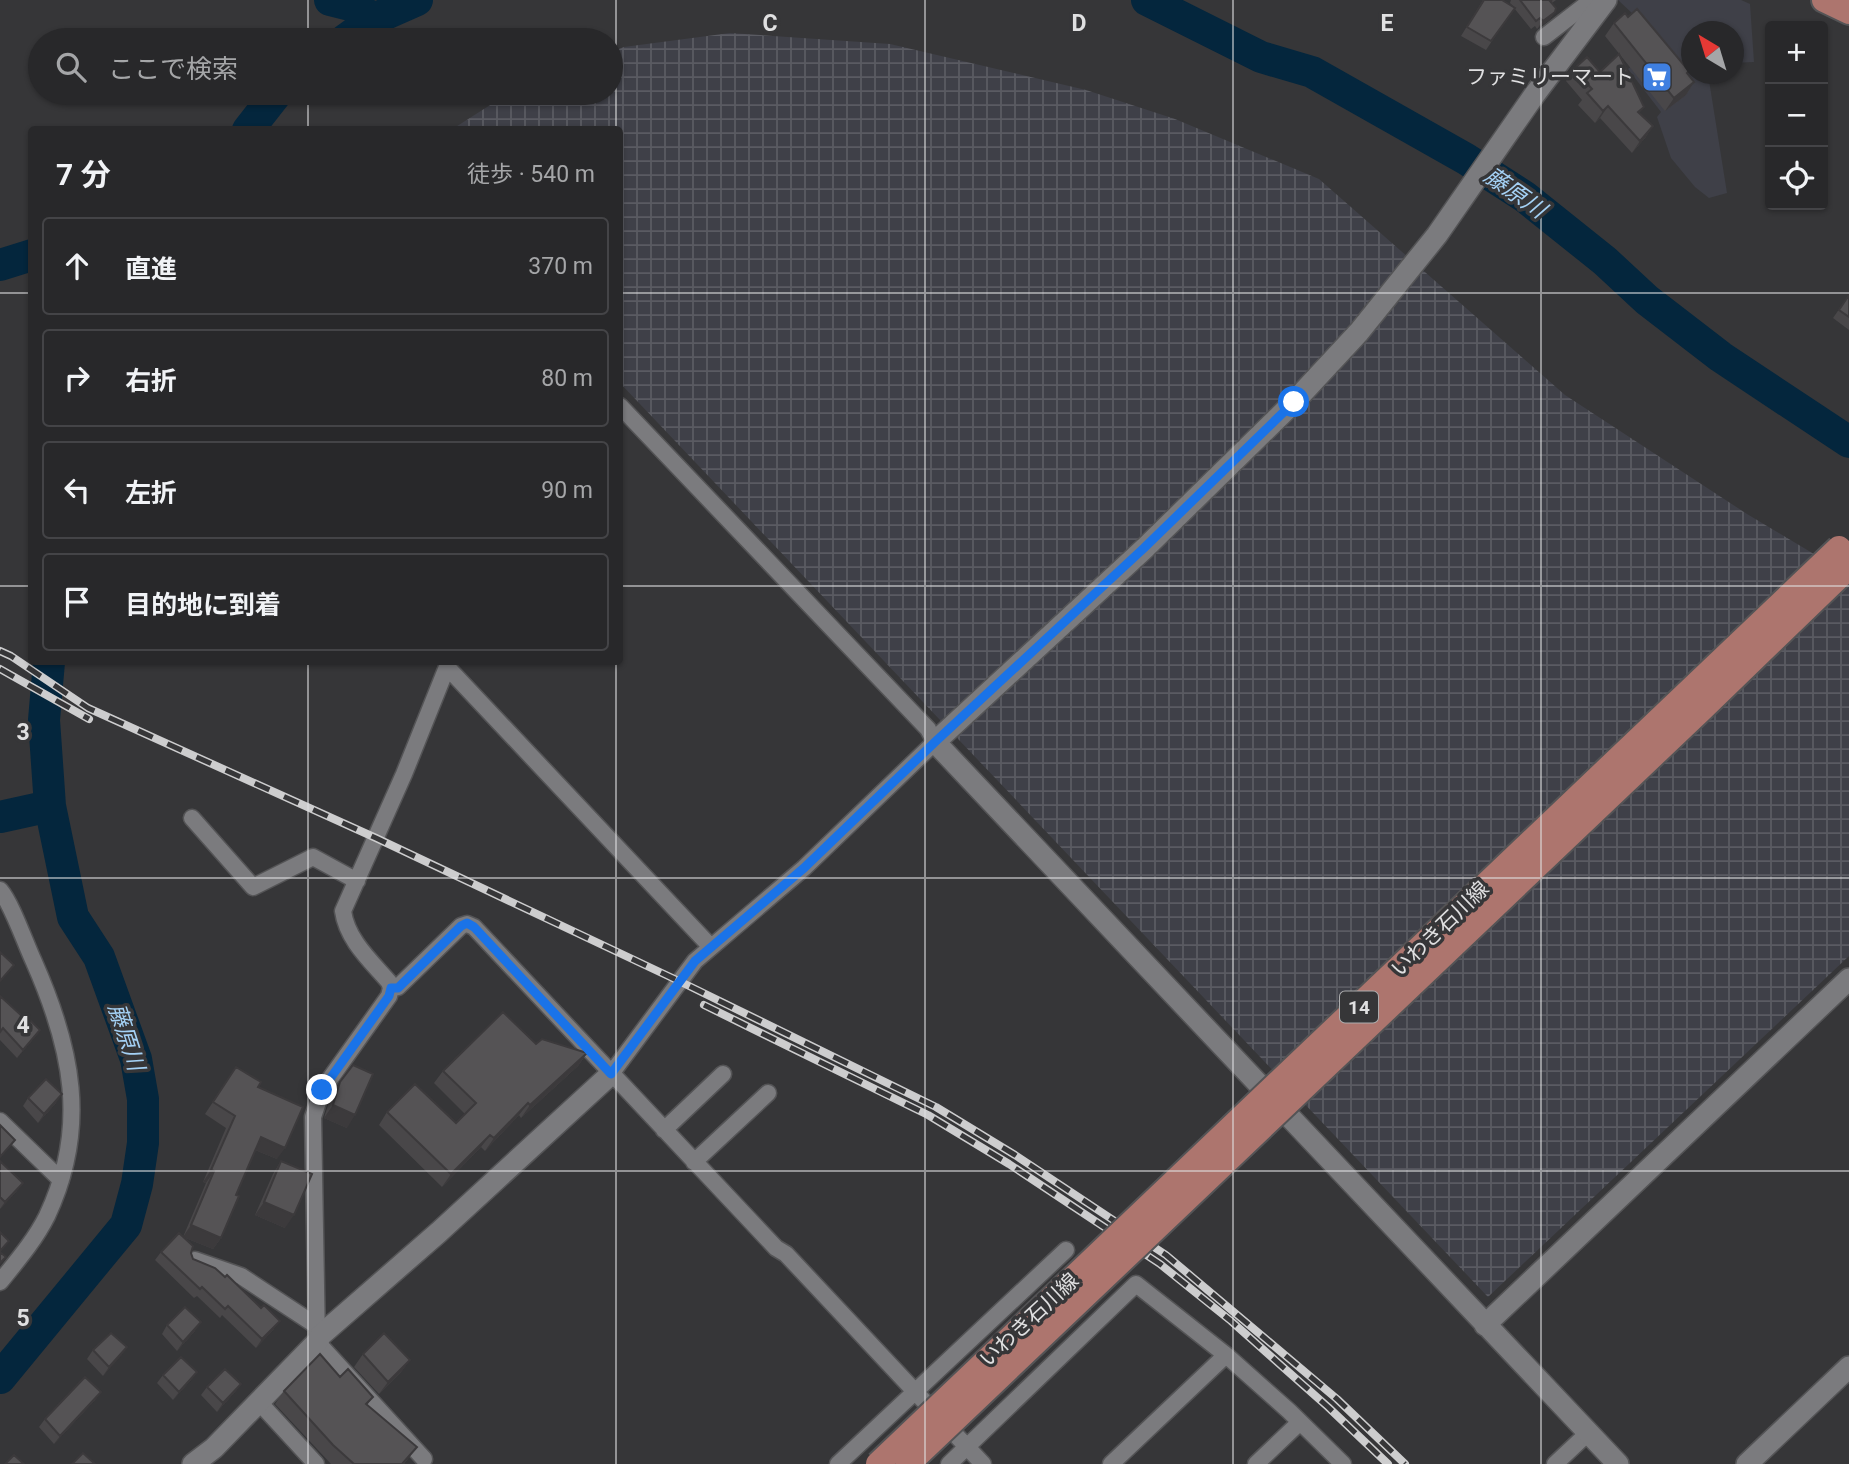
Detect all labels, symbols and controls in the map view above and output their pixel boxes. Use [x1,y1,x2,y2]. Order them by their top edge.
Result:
text: C [762,10,778,37]
text: D [1072,10,1086,37]
text: E [1381,10,1394,37]
north arrow [1681,21,1744,84]
map controls [1765,21,1828,210]
button: + [1765,21,1828,84]
search box [28,28,623,105]
icon: search [52,48,90,86]
text: ここで検索 [108,54,238,84]
supermarket icon: ファミリーマート [1640,60,1674,94]
place label: ファミリーマート [1466,65,1634,89]
button: − [1765,84,1828,147]
button: locate [1765,147,1828,210]
text: 7 分 [56,157,111,192]
text: 徒歩 · 540 m [467,161,595,188]
water label: 藤原川 [1479,162,1553,226]
icon: ahead [58,247,96,285]
text: 370 m [528,253,593,280]
text: 直進 [125,254,177,284]
icon: right [58,359,96,397]
text: 80 m [541,365,593,392]
text: 右折 [125,366,177,396]
route start [1278,386,1309,417]
icon: left [58,471,96,509]
text: 90 m [541,477,593,504]
text: 左折 [125,478,177,508]
icon: arrive [58,583,96,621]
text: 目的地に到着 [125,590,281,620]
text: 3 [16,719,30,746]
street label: いわき石川線 [1386,877,1494,981]
road number: 14 [1340,992,1378,1023]
water label: 藤原川 [102,1000,150,1077]
text: 4 [16,1012,30,1039]
route end [306,1074,337,1105]
street label: いわき石川線 [975,1268,1083,1372]
text: 5 [16,1305,30,1332]

